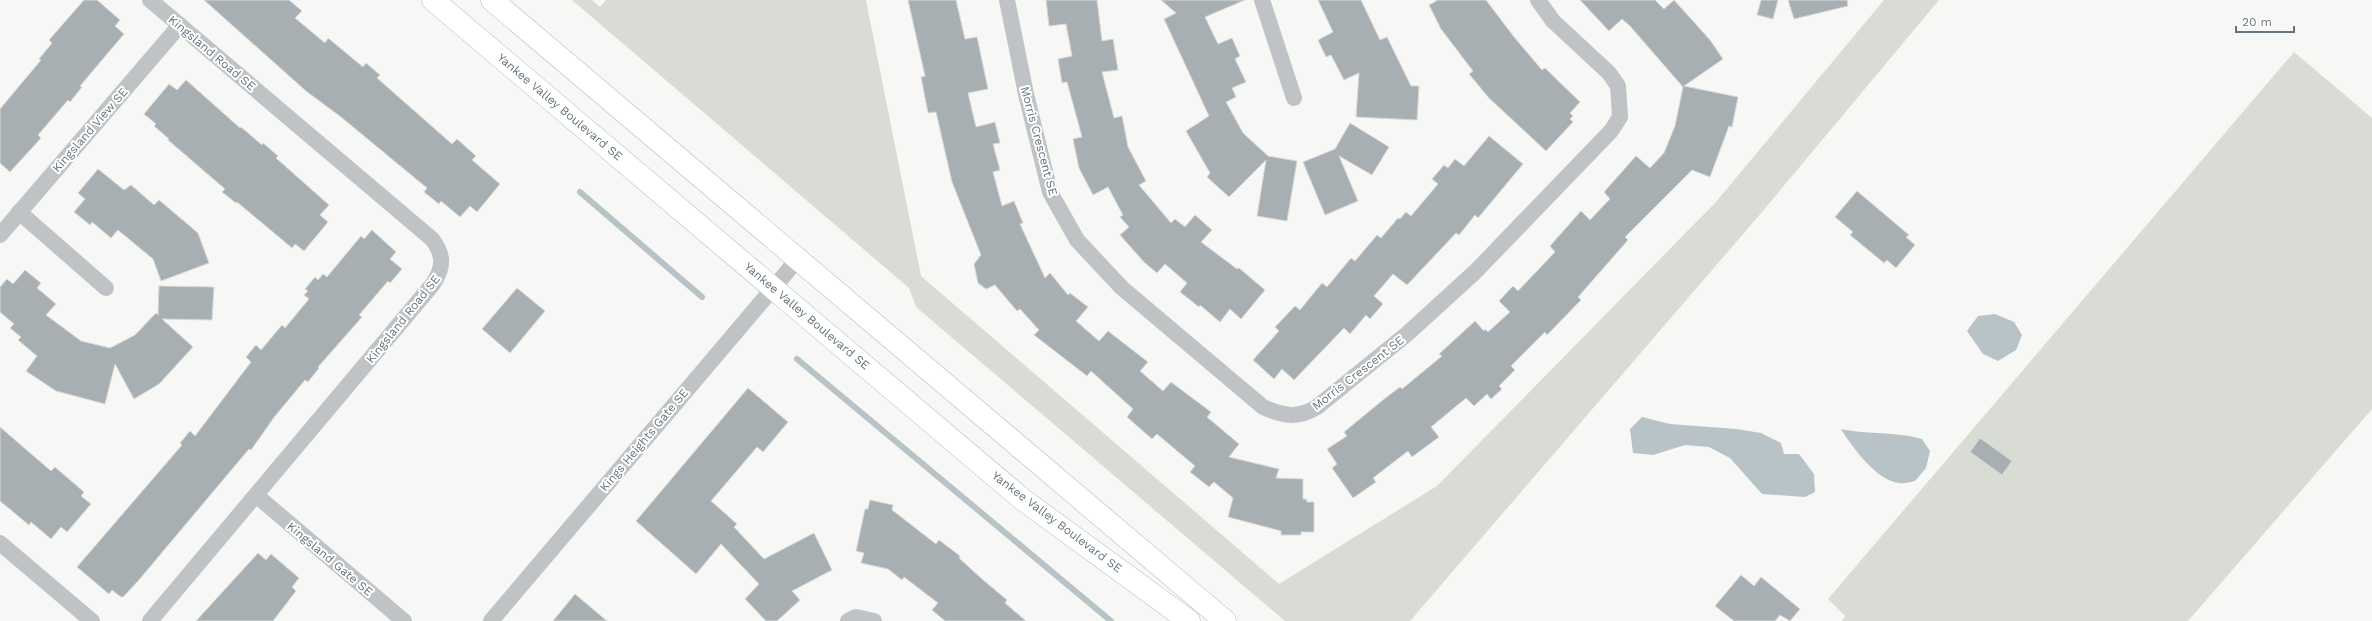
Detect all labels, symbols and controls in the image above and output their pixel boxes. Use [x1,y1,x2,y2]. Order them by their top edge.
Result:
scale bar [2236,8,2294,34]
street label: Kingsland Road SE [166,12,259,94]
text: 20 m [2242,15,2272,29]
street label: Yankee Valley Boulevard SE [494,50,626,164]
street label: Kingsland View SE [50,85,131,175]
street label: Morris Crescent SE [1018,85,1060,197]
street label: Yankee Valley Boulevard SE [741,259,873,373]
street label: Kingsland Road SE [363,272,443,366]
street label: Morris Crescent SE [1309,333,1407,413]
street label: Kings Heights Gate SE [597,385,691,494]
street label: Yankee Valley Boulevard SE [989,468,1125,576]
street label: Kingsland Gate SE [284,519,376,599]

